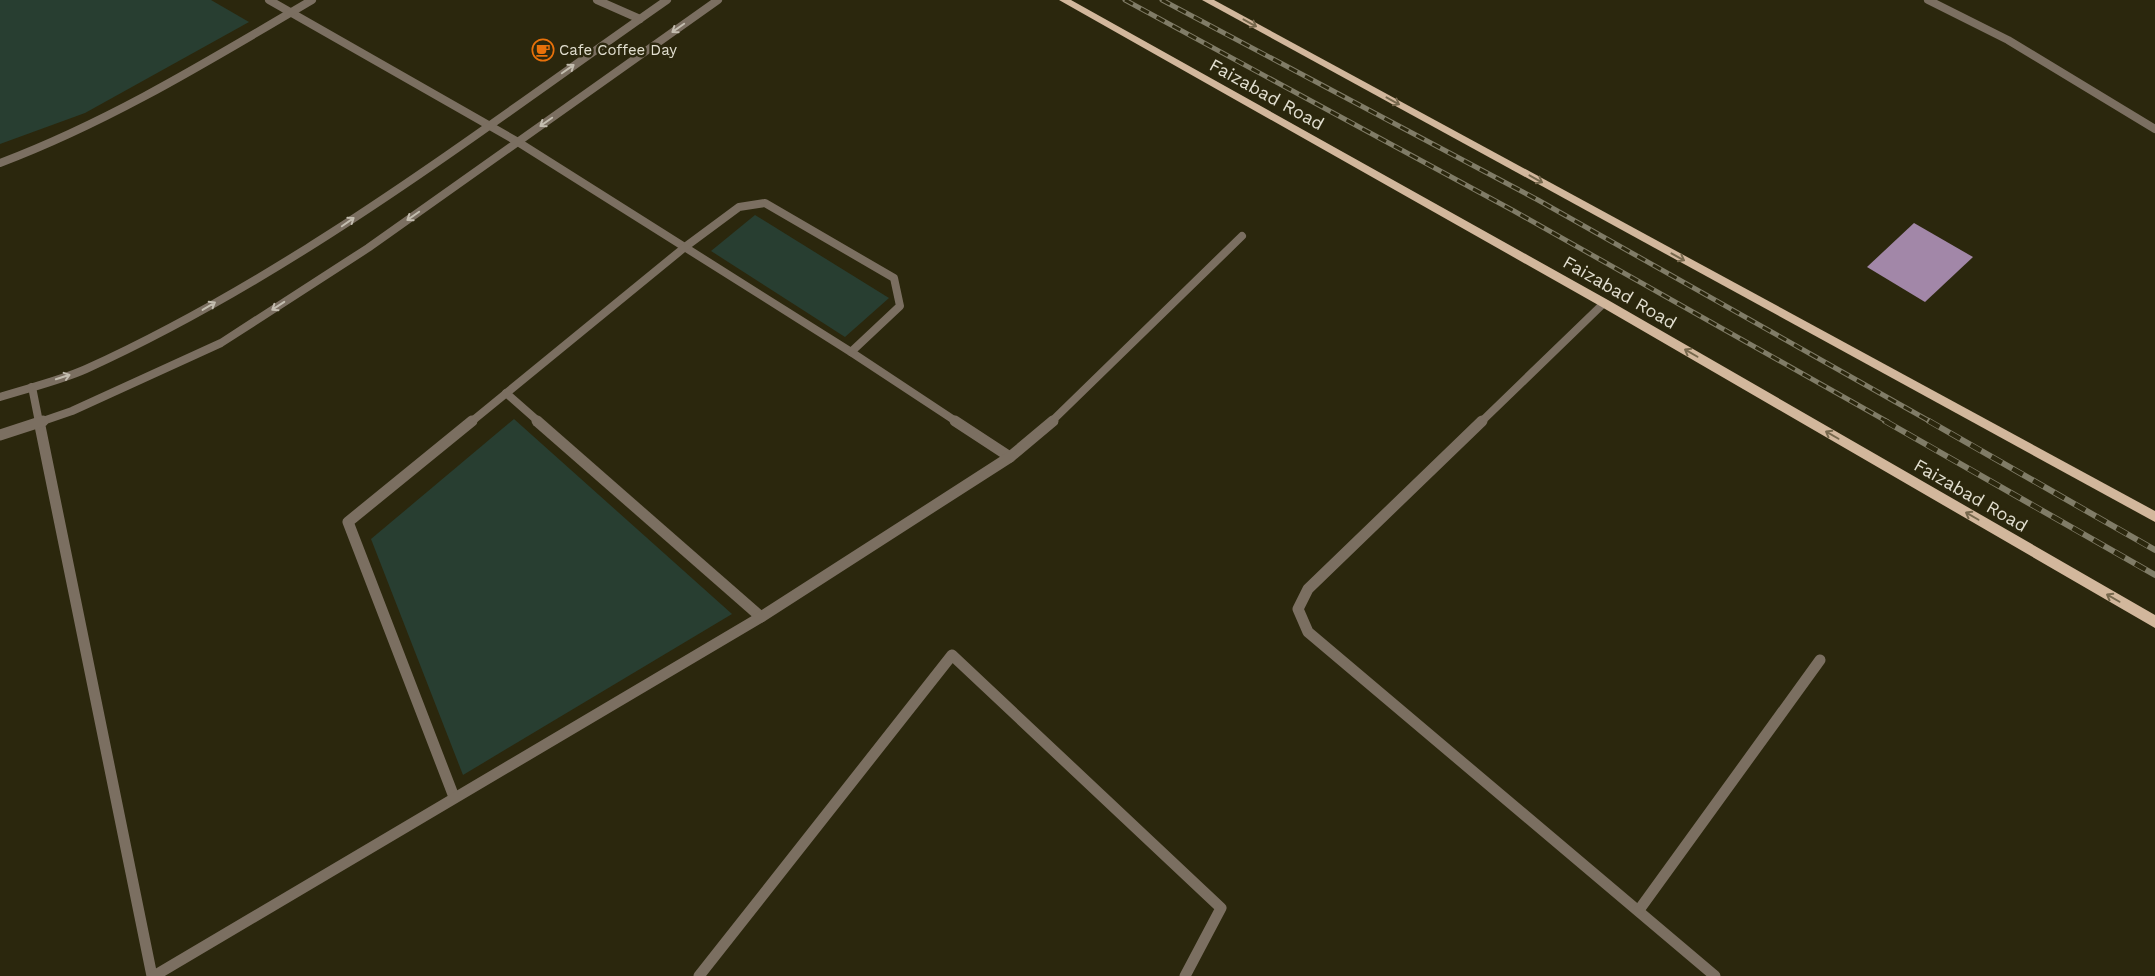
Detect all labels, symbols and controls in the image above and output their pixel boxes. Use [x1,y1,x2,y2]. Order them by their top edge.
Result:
one-way arrow [1243,19,1257,29]
one-way arrow [671,23,685,33]
cafe icon: Cafe Coffee Day [531,38,555,62]
place label: Cafe Coffee Day [559,41,677,59]
street label: Faizabad Road [1206,54,1328,134]
one-way arrow [561,64,575,74]
one-way arrow [1385,97,1400,106]
one-way arrow [539,117,553,127]
one-way arrow [1528,174,1543,184]
one-way arrow [406,211,420,221]
one-way arrow [341,217,355,227]
street label: Faizabad Road [1559,251,1681,333]
one-way arrow [1670,253,1685,262]
one-way arrow [201,300,215,310]
one-way arrow [271,302,285,312]
one-way arrow [1684,348,1699,358]
one-way arrow [55,371,71,381]
one-way arrow [1825,429,1839,439]
street label: Faizabad Road [1910,454,2032,536]
one-way arrow [1966,511,1980,521]
one-way arrow [2105,593,2120,603]

